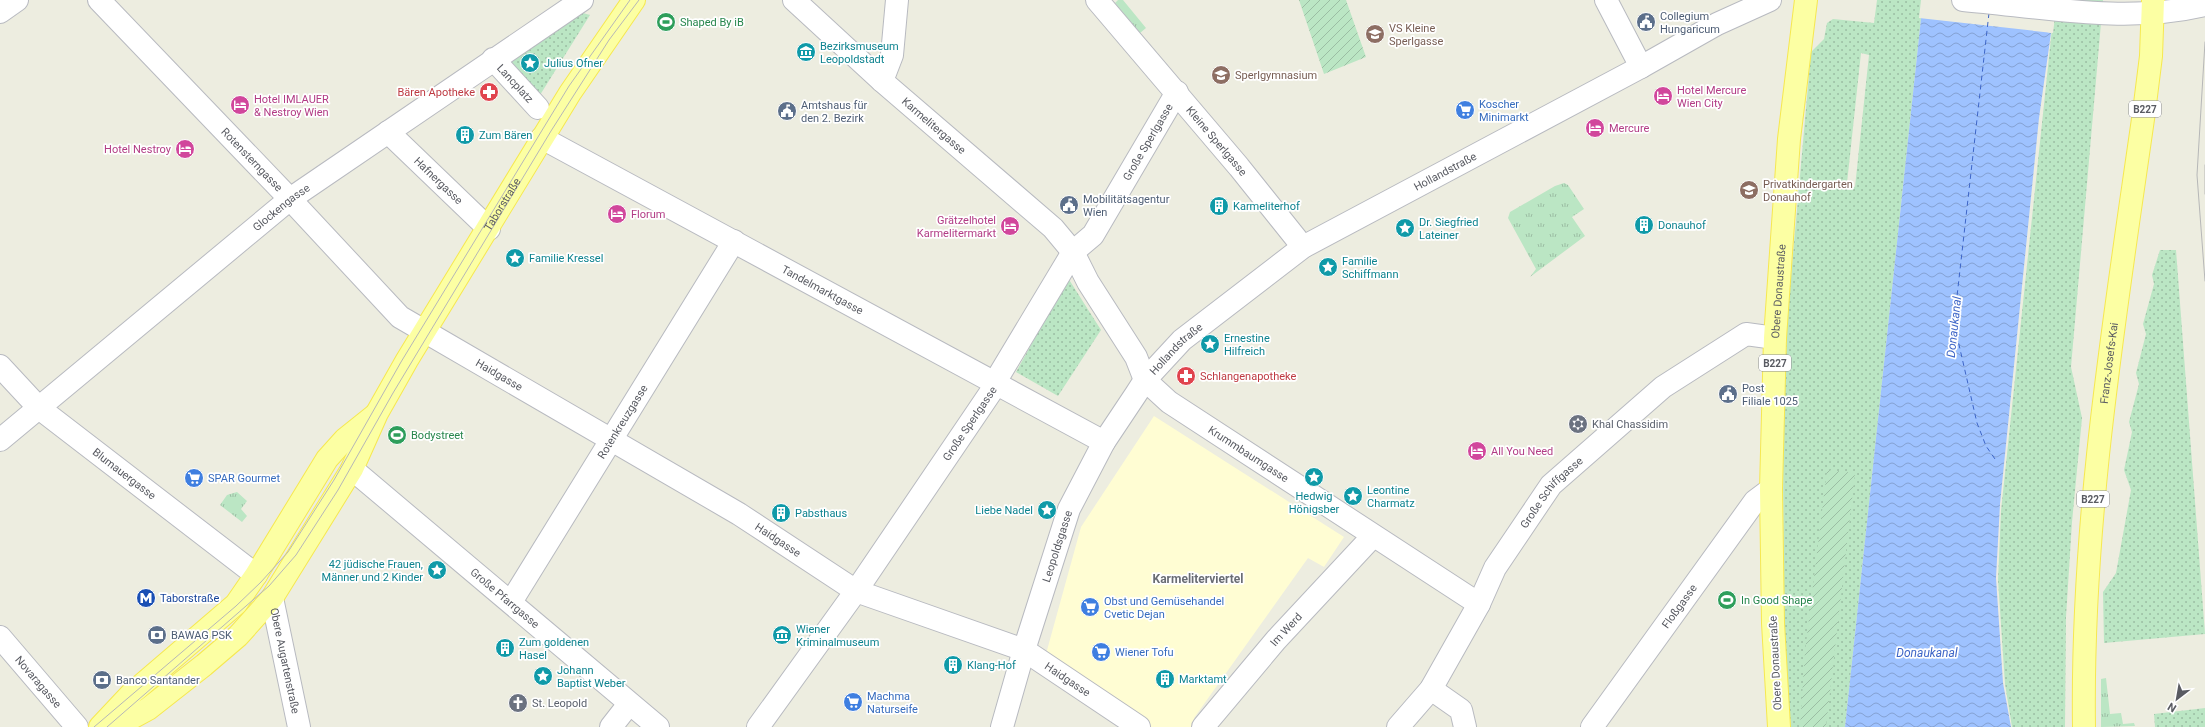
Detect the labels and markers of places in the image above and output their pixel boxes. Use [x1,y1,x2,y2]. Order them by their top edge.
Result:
place label: Collegium Hungaricum [1660,10,1720,36]
sports icon: Shaped By iB [655,11,677,33]
public building icon: Collegium Hungaricum [1635,11,1657,33]
place label: Shaped By iB [680,16,744,29]
place label: VS Kleine Sperlgasse [1389,22,1443,48]
school or university icon: VS Kleine Sperlgasse [1364,23,1386,45]
place label: Bezirksmuseum Leopoldstadt [820,40,899,66]
museum icon: Bezirksmuseum Leopoldstadt [795,41,817,63]
place icon: Julius Ofner [519,52,541,74]
place label: Julius Ofner [544,57,603,70]
school or university icon: Sperlgymnasium [1210,64,1232,86]
place label: Sperlgymnasium [1235,69,1317,82]
pharmacy icon: Bären Apotheke [478,81,500,103]
place label: Hotel Mercure Wien City [1677,84,1746,110]
hotel icon: Hotel Mercure Wien City [1652,85,1674,107]
place label: Bären Apotheke [397,86,475,99]
place label: Hotel IMLAUER & Nestroy Wien [254,93,329,119]
hotel icon: Hotel IMLAUER & Nestroy Wien [229,94,251,116]
place label: Koscher Minimarkt [1479,98,1529,124]
place label: Amtshaus für den 2. Bezirk [801,99,867,125]
supermarket icon: Koscher Minimarkt [1454,99,1476,121]
public building icon: Amtshaus für den 2. Bezirk [776,100,798,122]
hotel icon: Mercure [1584,117,1606,139]
place label: Mercure [1609,122,1650,135]
building icon: Zum Bären [454,124,476,146]
place label: Zum Bären [479,129,532,142]
hotel icon: Hotel Nestroy [174,138,196,160]
place label: Hotel Nestroy [104,143,172,156]
place label: Privatkindergarten Donauhof [1763,178,1853,204]
school or university icon: Privatkindergarten Donauhof [1738,179,1760,201]
place label: Mobilitätsagentur Wien [1083,193,1170,219]
public building icon: Mobilitätsagentur Wien [1058,194,1080,216]
building icon: Karmeliterhof [1208,195,1230,217]
place label: Karmeliterhof [1233,200,1300,213]
hotel icon: Florum [606,203,628,225]
place label: Florum [631,208,665,221]
place label: Grätzelhotel Karmelitermarkt [917,214,996,240]
building icon: Donauhof [1633,214,1655,236]
hotel icon: Grätzelhotel Karmelitermarkt [999,215,1021,237]
place label: Dr. Siegfried Lateiner [1419,216,1478,242]
place icon: Dr. Siegfried Lateiner [1394,217,1416,239]
place label: Donauhof [1658,219,1706,232]
place icon: Familie Kressel [504,247,526,269]
place label: Familie Kressel [529,252,603,265]
place label: Familie Schiffmann [1342,255,1398,281]
place icon: Familie Schiffmann [1317,256,1339,278]
place label: Ernestine Hilfreich [1224,332,1270,358]
place icon: Ernestine Hilfreich [1199,333,1221,355]
pharmacy icon: Schlangenapotheke [1175,365,1197,387]
place label: Schlangenapotheke [1200,370,1297,383]
place label: Post Filiale 1025 [1742,382,1798,408]
public building icon: Post Filiale 1025 [1717,383,1739,405]
synagogue icon: Khal Chassidim [1567,413,1589,435]
place label: Khal Chassidim [1592,418,1668,431]
sports icon: Bodystreet [386,424,408,446]
place label: Bodystreet [411,429,464,442]
hotel icon: All You Need [1466,440,1488,462]
place label: All You Need [1491,445,1553,458]
place icon: Hedwig Hönigsber [1303,466,1325,488]
supermarket icon: SPAR Gourmet [183,467,205,489]
place label: SPAR Gourmet [208,472,280,485]
place label: Leontine Charmatz [1367,484,1415,510]
place icon: Leontine Charmatz [1342,485,1364,507]
place label: Hedwig Hönigsber [1289,490,1339,516]
place icon: Liebe Nadel [1036,499,1058,521]
building icon: Pabsthaus [770,502,792,524]
place label: Liebe Nadel [975,504,1033,517]
place label: Pabsthaus [795,507,847,520]
place label: 42 jüdische Frauen, Männer und 2 Kinder [322,558,423,584]
place icon: 42 jüdische Frauen, Männer und 2 Kinder [426,559,448,581]
metro station icon: Taborstraße [135,587,157,609]
sports icon: In Good Shape [1716,589,1738,611]
place label: Taborstraße [160,592,219,605]
place label: In Good Shape [1741,594,1813,607]
place label: Obst und Gemüsehandel Cvetic Dejan [1104,595,1224,621]
supermarket icon: Obst und Gemüsehandel Cvetic Dejan [1079,596,1101,618]
place label: Wiener Kriminalmuseum [796,623,879,649]
bank icon: BAWAG PSK [146,624,168,646]
museum icon: Wiener Kriminalmuseum [771,624,793,646]
place label: BAWAG PSK [171,629,232,642]
place label: Zum goldenen Hasel [519,636,589,662]
building icon: Zum goldenen Hasel [494,637,516,659]
supermarket icon: Wiener Tofu [1090,641,1112,663]
place label: Wiener Tofu [1115,646,1174,659]
building icon: Klang-Hof [942,654,964,676]
place label: Klang-Hof [967,659,1016,672]
place label: Johann Baptist Weber [557,664,626,690]
place icon: Johann Baptist Weber [532,665,554,687]
building icon: Marktamt [1154,668,1176,690]
bank icon: Banco Santander [91,669,113,691]
place label: Marktamt [1179,673,1227,686]
place label: Banco Santander [116,674,200,687]
place label: Machma Naturseife [867,690,918,716]
supermarket icon: Machma Naturseife [842,691,864,713]
church icon: St. Leopold [507,692,529,714]
place label: St. Leopold [532,697,587,710]

